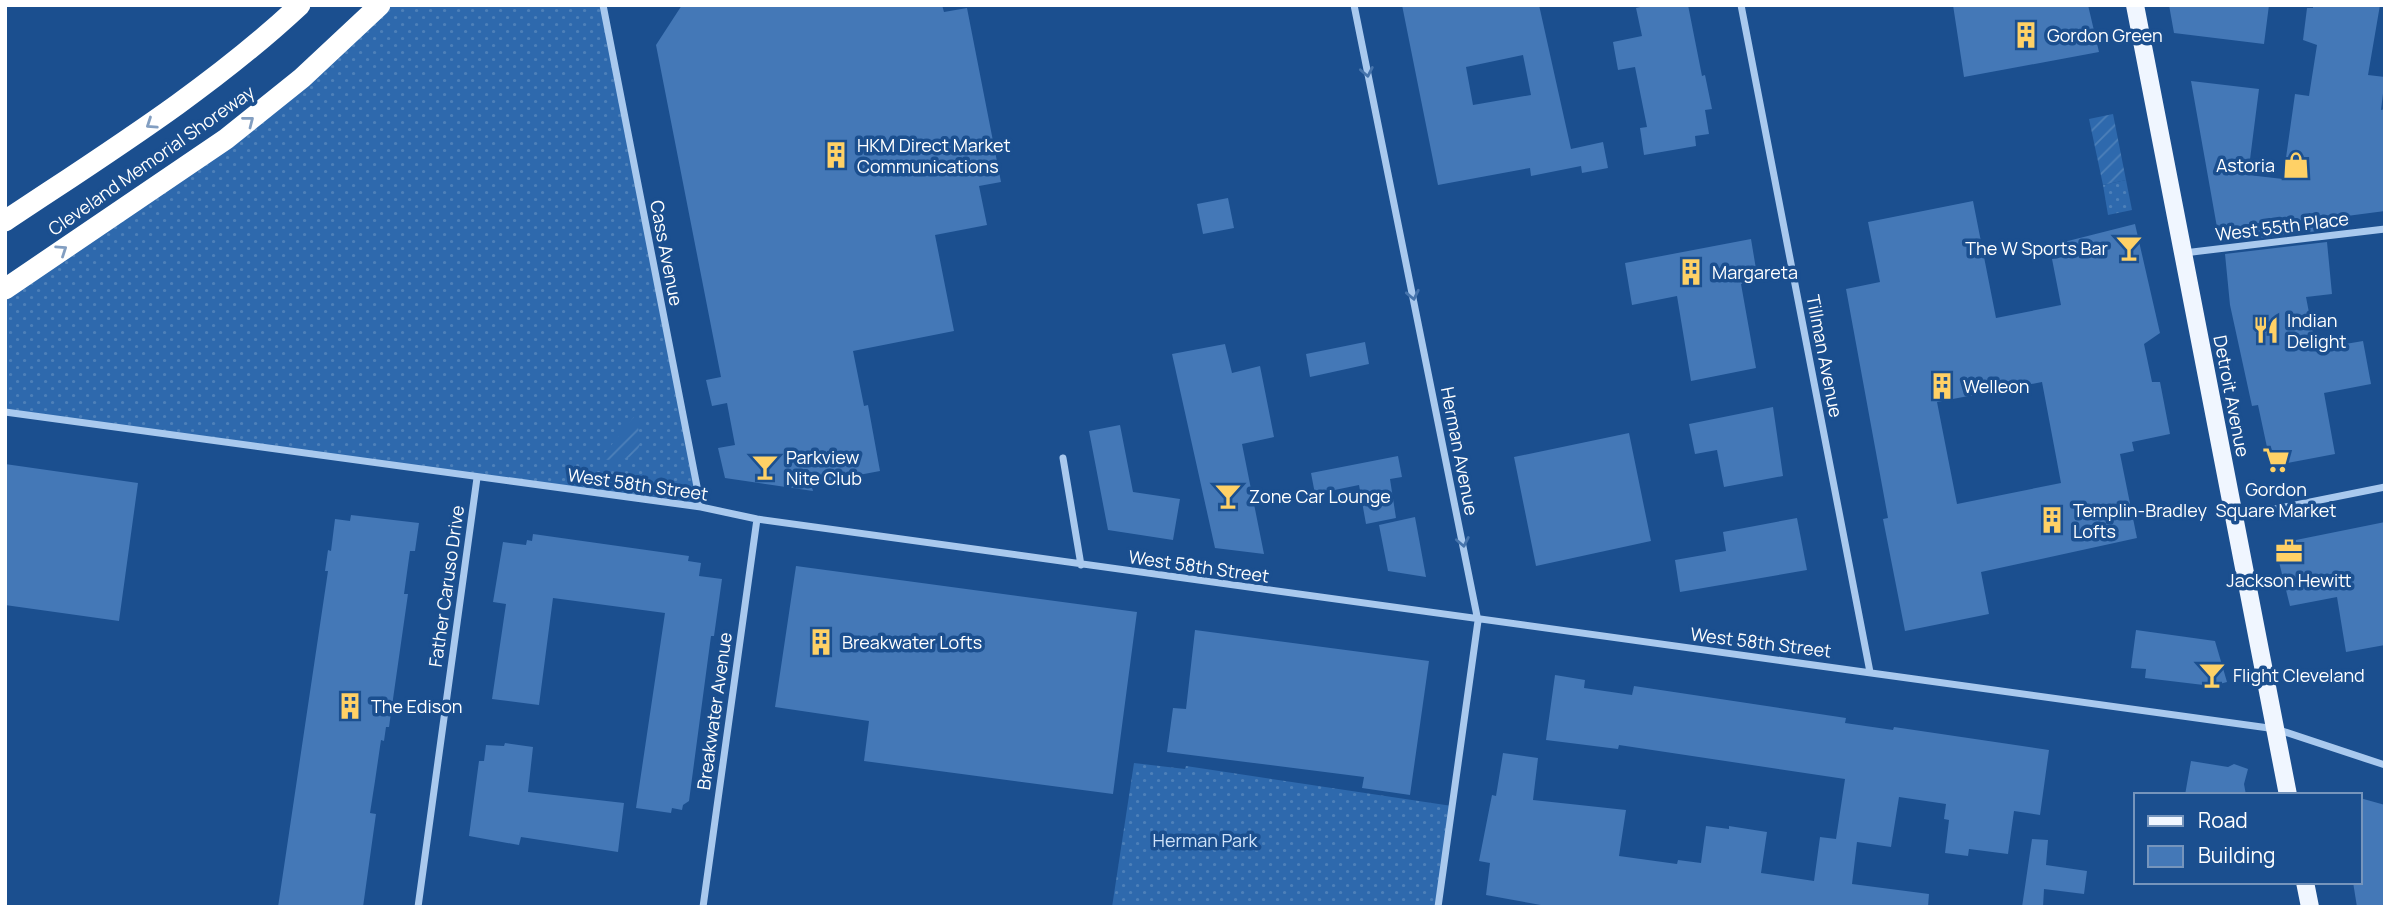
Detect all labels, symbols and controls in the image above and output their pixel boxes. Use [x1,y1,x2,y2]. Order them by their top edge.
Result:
building icon: Gordon Green [2011,20,2041,50]
place label: Gordon Green [2047,23,2163,47]
one-way arrow [1359,66,1374,78]
street label: Cleveland Memorial Shoreway [43,79,259,241]
one-way arrow [146,116,159,128]
one-way arrow [240,117,253,129]
place label: HKM Direct Market Communications [857,133,1011,178]
building icon: HKM Direct Market Communications [821,140,851,170]
shop icon: Astoria [2281,150,2311,180]
place label: Astoria [2216,153,2275,177]
street label: Cass Avenue [645,198,689,308]
street label: West 55th Place [2214,206,2350,246]
bar icon: The W Sports Bar [2114,233,2144,263]
place label: The W Sports Bar [1965,236,2108,260]
one-way arrow [54,246,67,259]
building icon: Margareta [1676,257,1706,287]
place label: Margareta [1712,260,1798,284]
one-way arrow [1404,289,1419,301]
street label: Tillman Avenue [1801,293,1849,419]
place label: Indian Delight [2287,308,2347,353]
restaurant icon: Indian Delight [2251,315,2281,345]
street label: Detroit Avenue [2208,333,2256,459]
building icon: Welleon [1927,371,1957,401]
place label: Welleon [1963,374,2030,398]
street label: Herman Avenue [1436,385,1484,517]
place label: Parkview Nite Club [786,445,862,490]
supermarket icon: Gordon Square Market [2261,445,2291,475]
bar icon: Parkview Nite Club [750,452,780,482]
street label: West 58th Street [566,462,710,506]
place label: Gordon Square Market [2216,477,2336,522]
bar icon: Zone Car Lounge [1213,481,1243,511]
place label: Zone Car Lounge [1249,484,1391,508]
place label: Templin-Bradley Lofts [2073,498,2207,543]
street label: Father Caruso Drive [423,504,469,668]
building icon: Templin-Bradley Lofts [2037,505,2067,535]
one-way arrow [1454,536,1469,548]
office icon: Jackson Hewitt [2274,536,2304,566]
street label: West 58th Street [1127,544,1271,588]
place label: Jackson Hewitt [2226,568,2352,592]
street label: West 58th Street [1689,621,1833,663]
building icon: Breakwater Lofts [806,627,836,657]
place label: Breakwater Lofts [842,630,982,654]
street label: Breakwater Avenue [691,631,737,791]
bar icon: Flight Cleveland [2197,660,2227,690]
place label: Flight Cleveland [2233,663,2365,687]
building icon: The Edison [335,691,365,721]
place label: The Edison [371,694,462,718]
legend [2134,793,2362,884]
text: Road [2198,806,2248,834]
park label: Herman Park [1153,828,1258,852]
text: Building [2198,841,2275,869]

